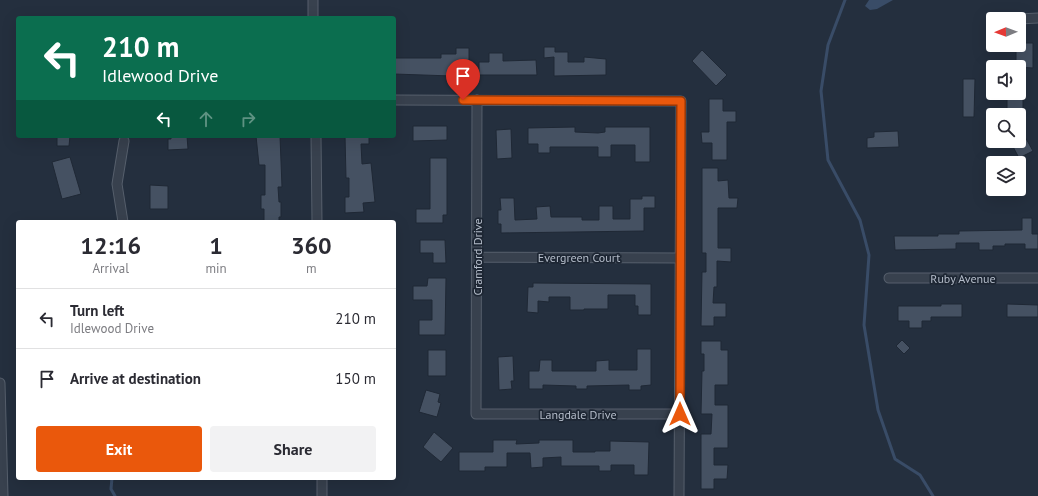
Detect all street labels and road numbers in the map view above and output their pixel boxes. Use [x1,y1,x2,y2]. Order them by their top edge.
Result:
street label: Cramford Drive [470,218,485,296]
street label: Evergreen Court [538,250,620,265]
street label: Ruby Avenue [930,271,996,286]
street label: Langdale Drive [539,407,617,422]

